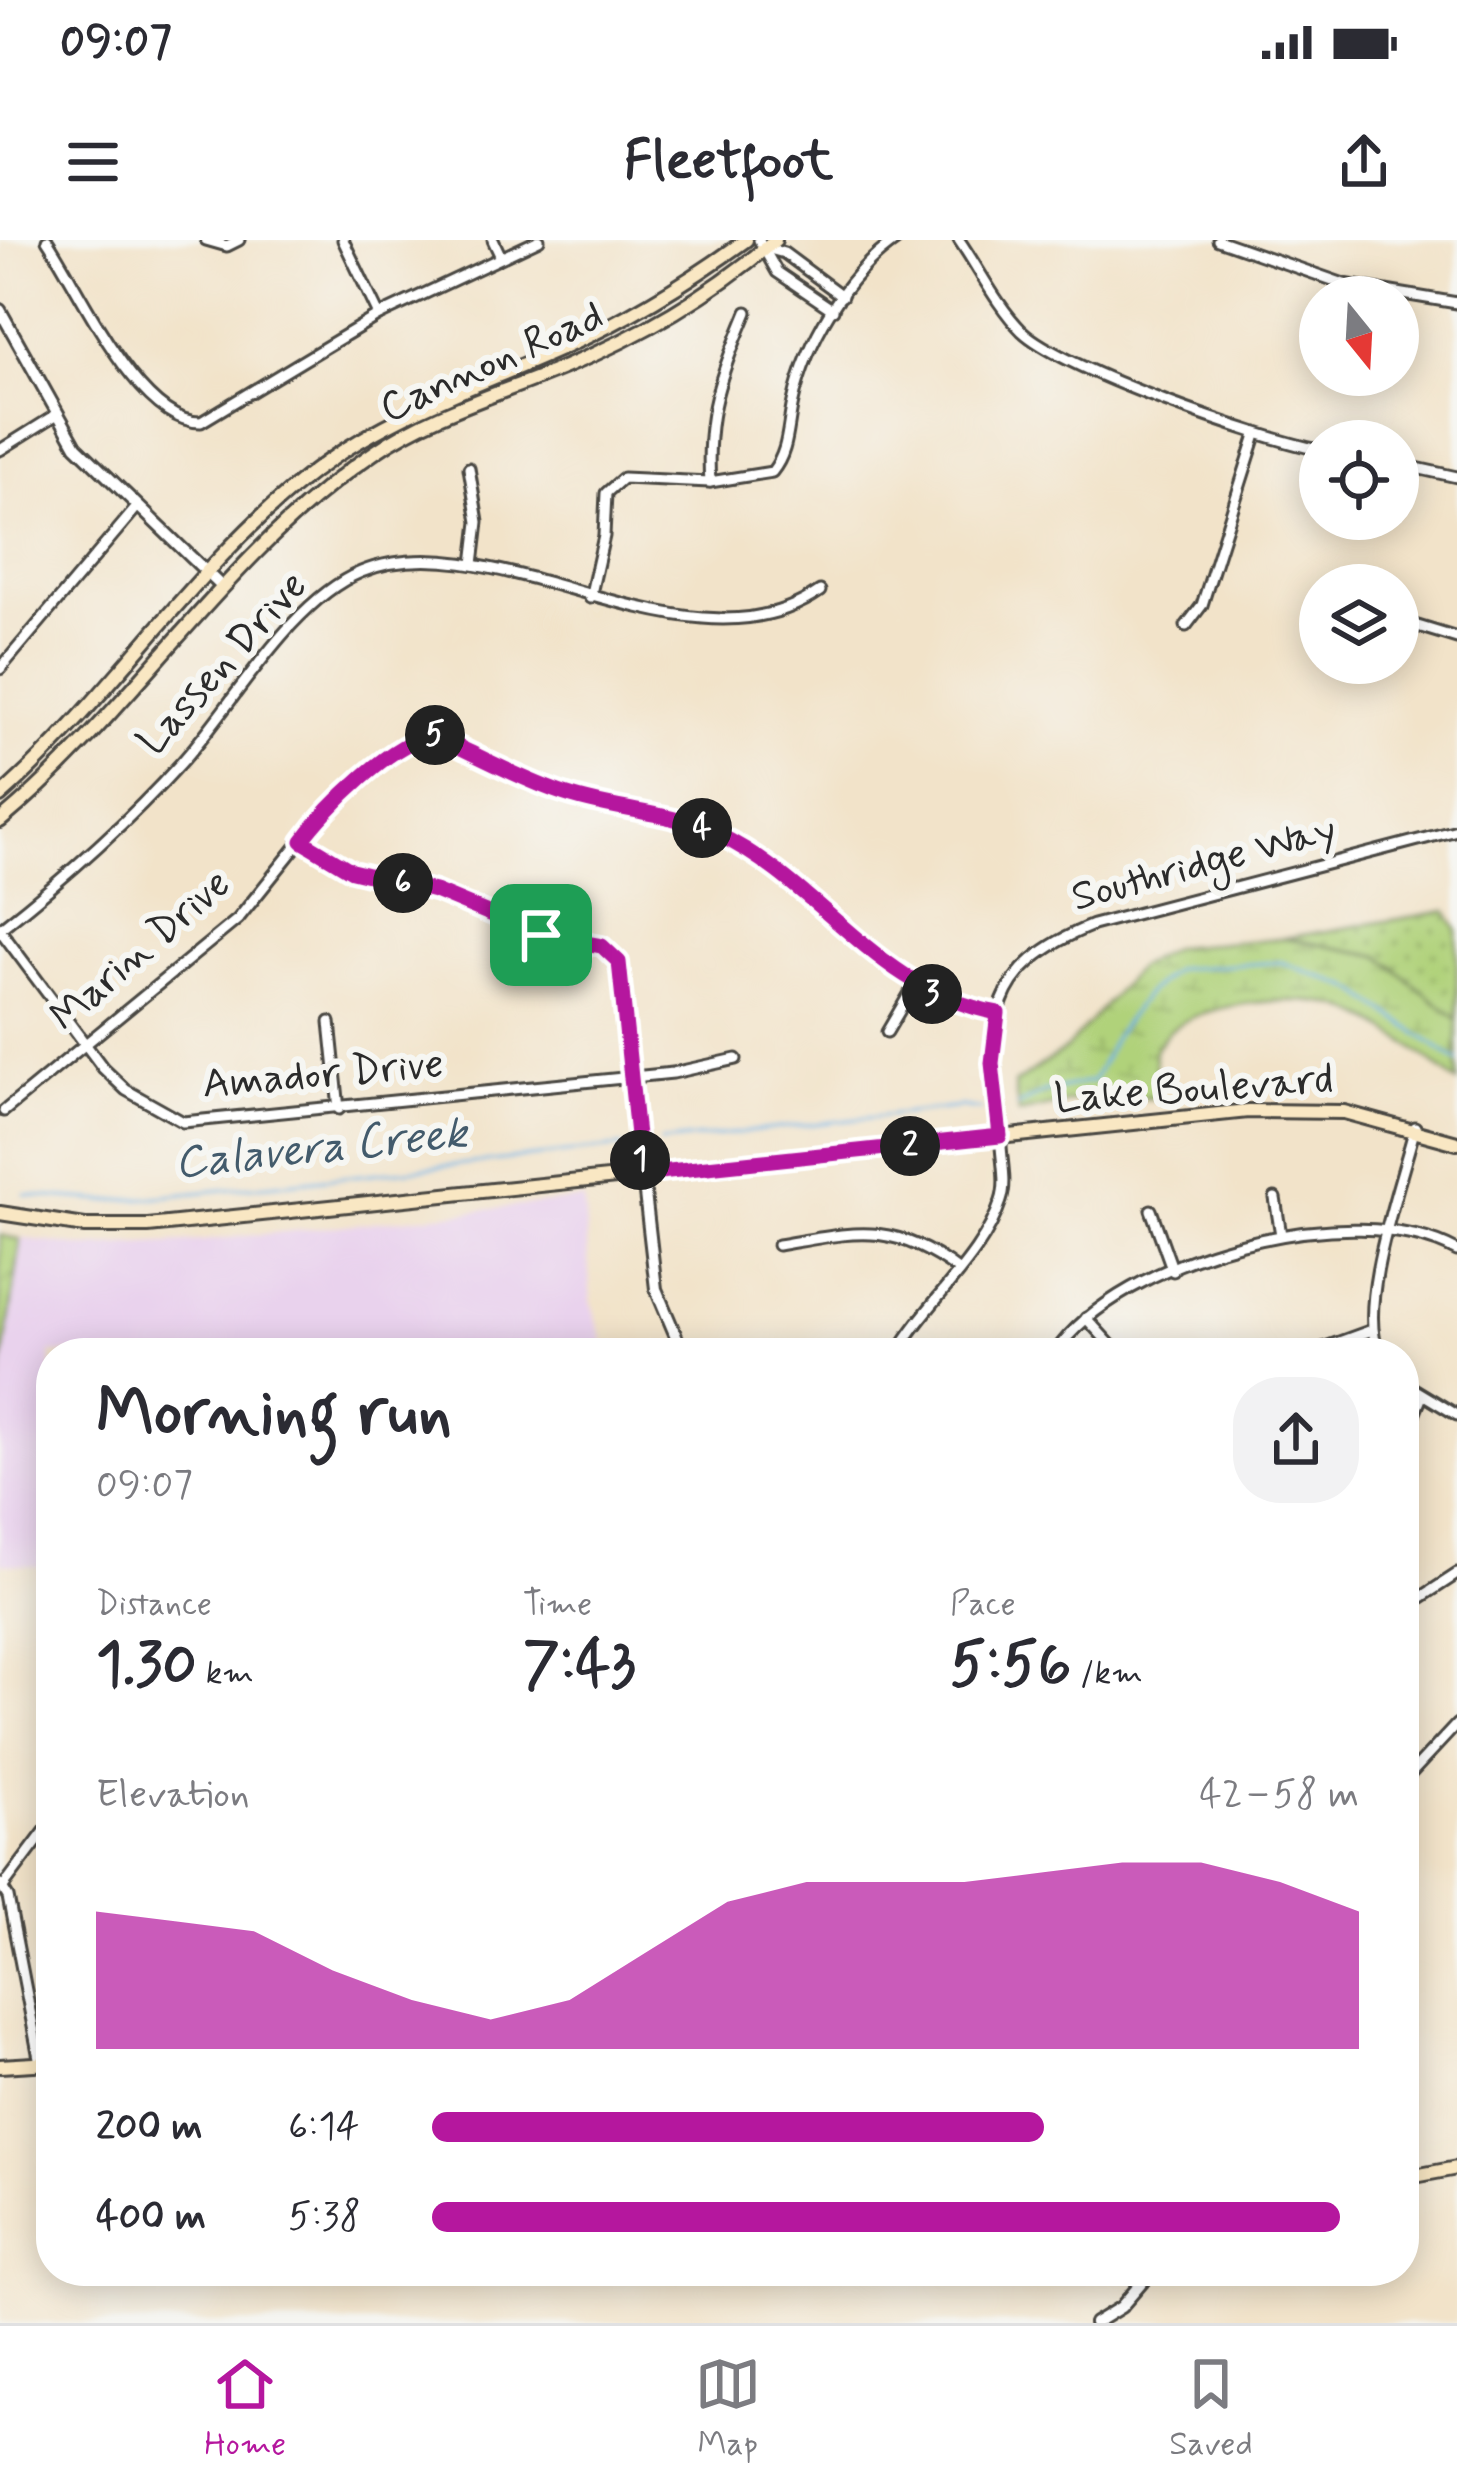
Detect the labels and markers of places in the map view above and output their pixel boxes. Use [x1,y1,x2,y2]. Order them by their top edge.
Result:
pin: 5 [405,705,465,765]
pin: 4 [672,798,732,858]
pin: 6 [373,853,433,913]
pin [490,884,592,986]
pin: 3 [902,964,962,1024]
pin: 2 [880,1116,940,1176]
pin: 1 [610,1130,670,1190]

